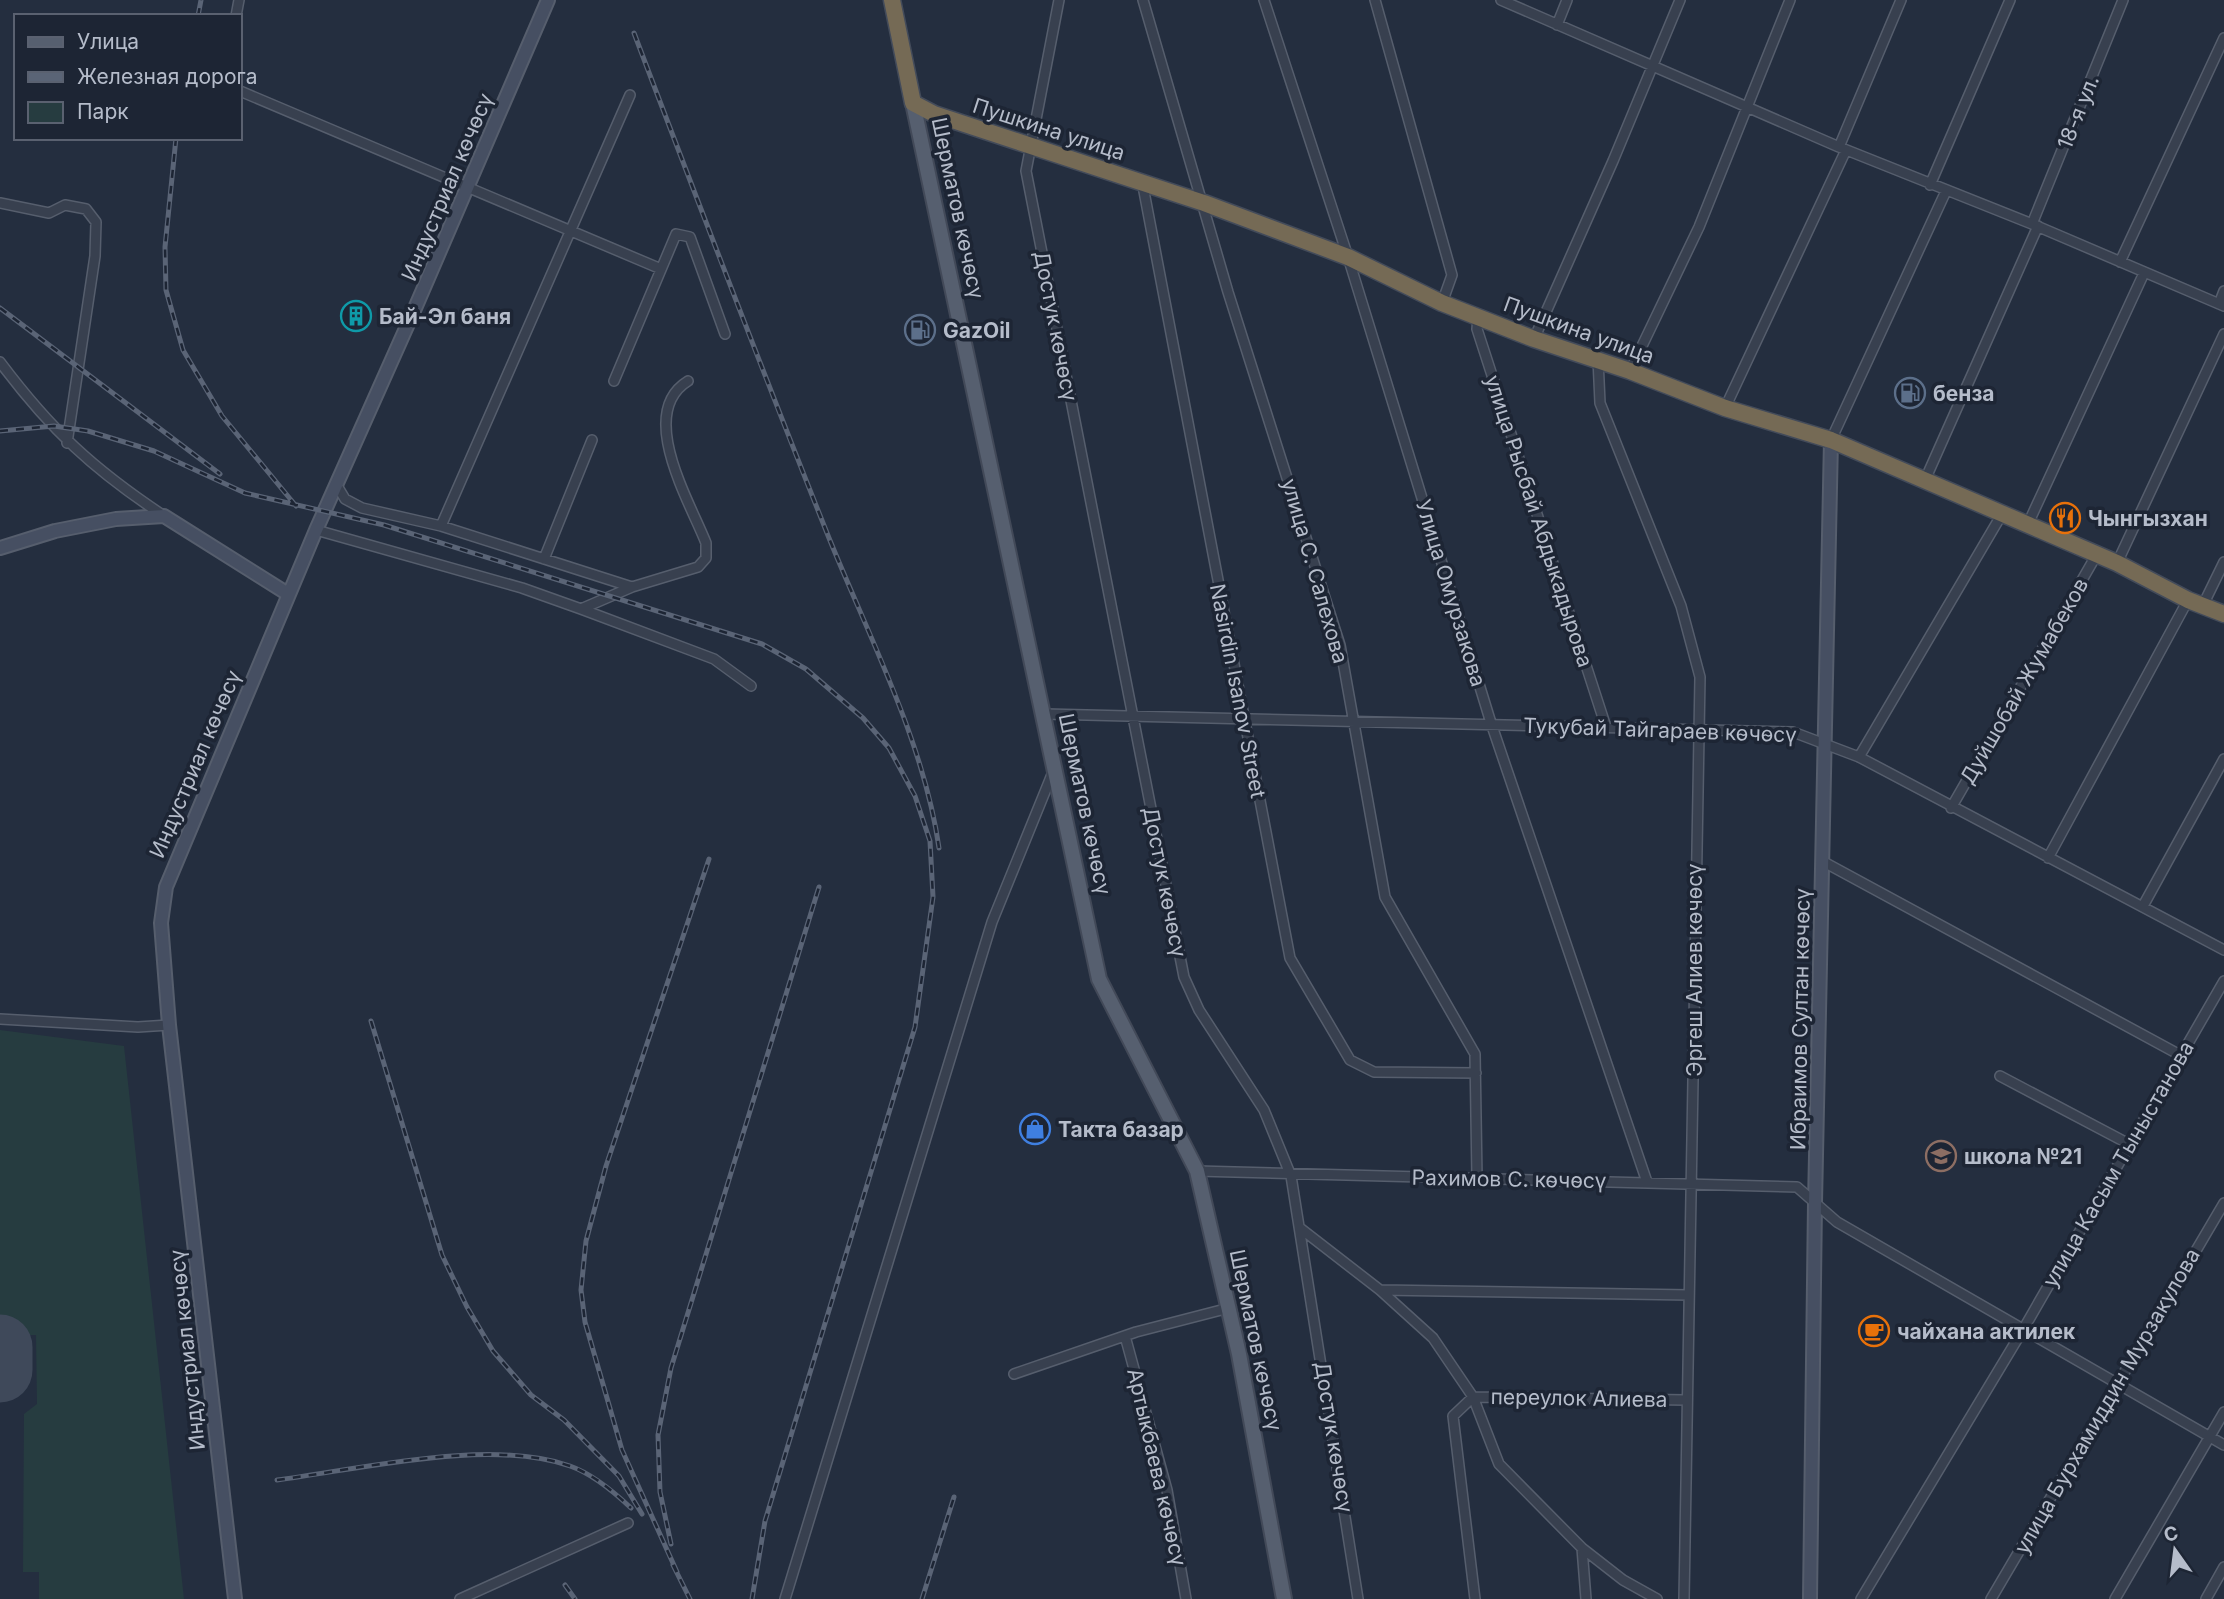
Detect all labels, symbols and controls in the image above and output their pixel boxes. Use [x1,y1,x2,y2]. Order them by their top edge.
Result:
legend [14,14,242,140]
text: Улица [77,29,139,54]
text: Железная дорога [77,64,257,89]
street label: 18-я ул. [2052,71,2104,153]
street label: Индустриал көчөсү [396,89,498,285]
street label: Пушкина улица [970,93,1128,165]
text: Парк [77,99,129,124]
street label: Шерматов көчөсү [927,115,989,301]
street label: Достук көчөсү [1029,249,1083,404]
street label: Пушкина улица [1500,291,1658,369]
building icon: Бай-Эл баня [339,299,373,333]
place label: Бай-Эл баня [379,304,511,329]
fuel station icon: GazOil [903,313,937,347]
place label: GazOil [943,318,1011,343]
street label: улица Рысбай Абдыкадырова [1480,372,1598,670]
fuel station icon: бенза [1893,376,1927,410]
place label: бенза [1933,381,1995,406]
street label: улица С. Салехова [1277,476,1353,666]
street label: Улица Омурзакова [1411,497,1491,689]
restaurant icon: Чынгызхан [2048,501,2082,535]
place label: Чынгызхан [2088,506,2208,531]
street label: Дуйшобай Жумабеков [1955,574,2093,788]
street label: Nasirdin Isanov Street [1205,582,1271,800]
street label: Индустриал көчөсү [144,666,246,862]
street label: Шерматов көчөсү [1054,711,1116,897]
street label: Тукубай Тайгараев көчөсү [1523,713,1797,747]
street label: Достук көчөсү [1138,805,1192,960]
street label: Эргеш Алиев көчөсү [1682,863,1707,1077]
street label: Ибраимов Султан көчөсү [1785,888,1815,1150]
street label: улица Касым Тыныстанова [2037,1036,2199,1292]
shop icon: Такта базар [1018,1112,1052,1146]
place label: Такта базар [1058,1117,1184,1142]
school or university icon: школа №21 [1924,1139,1958,1173]
place label: школа №21 [1964,1144,2082,1169]
street label: Рахимов С. көчөсү [1411,1165,1607,1193]
street label: улица Бурхамиддин Мурзакулова [2009,1244,2205,1558]
street label: Шерматов көчөсү [1225,1247,1287,1433]
street label: Индустриал көчөсү [164,1248,210,1452]
cafe icon: чайхана актилек [1857,1314,1891,1348]
place label: чайхана актилек [1897,1319,2076,1344]
street label: Достук көчөсү [1310,1360,1358,1515]
street label: Артыкбаева көчөсү [1122,1366,1192,1568]
street label: переулок Алиева [1490,1384,1668,1412]
north arrow [2140,1515,2210,1585]
text: С [2161,1521,2181,1547]

